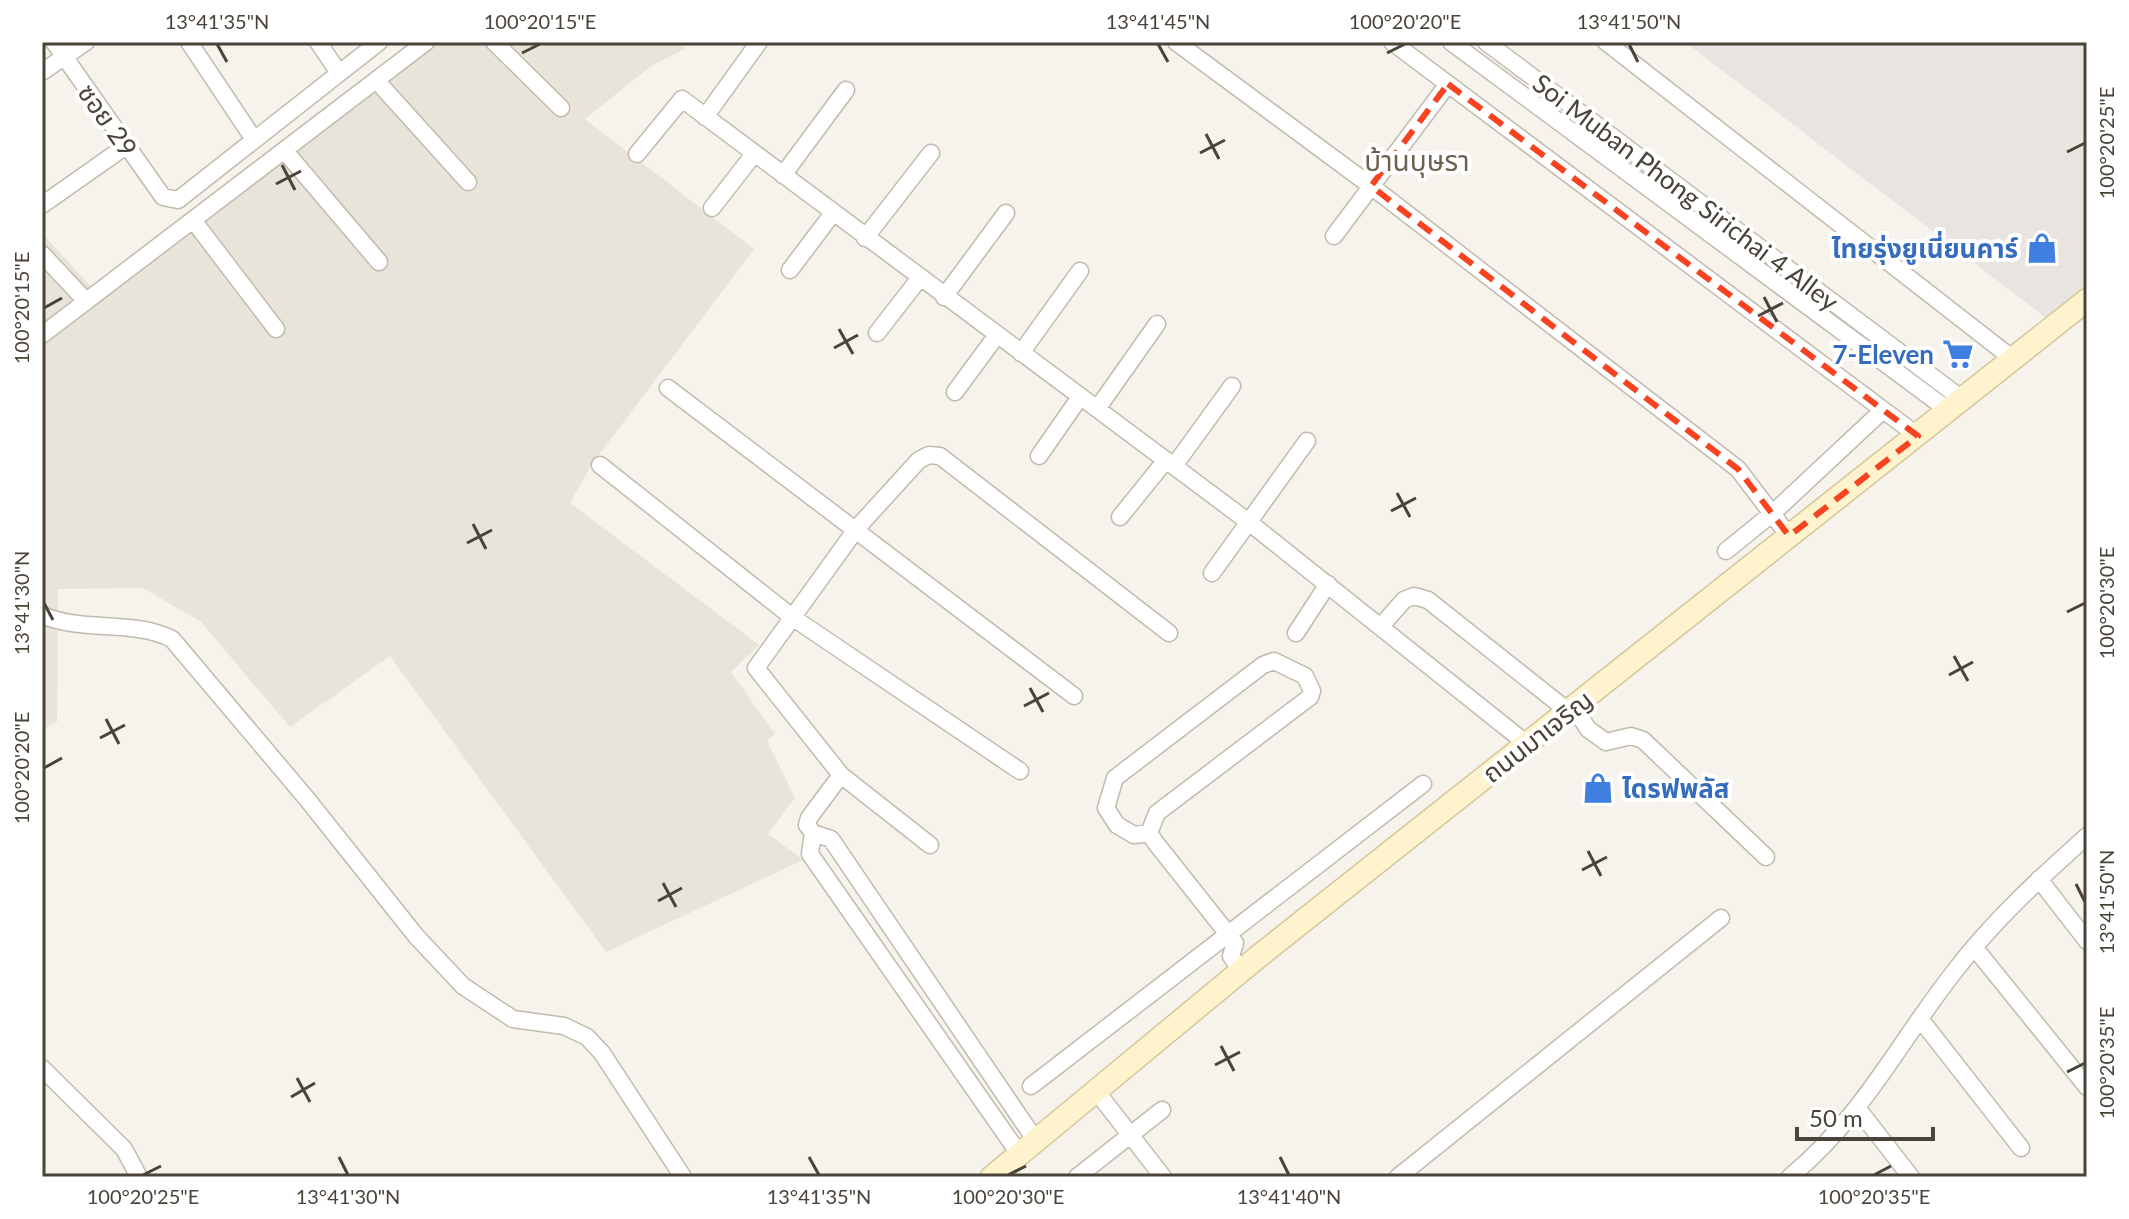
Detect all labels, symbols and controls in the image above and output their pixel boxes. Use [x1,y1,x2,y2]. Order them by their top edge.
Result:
text: 13°41'35"N [165,9,269,33]
text: 100°20'15"E [484,9,596,33]
text: 13°41'45"N [1106,9,1210,33]
text: 100°20'20"E [1349,9,1461,33]
text: 13°41'50"N [1577,9,1681,33]
street label: Soi Muban Phong Sirichai 4 Alley [1527,67,1846,318]
street label: ซอย 29 [71,77,145,163]
text: 100°20'25"E [2094,87,2118,199]
district label: บ้านบุษรา [1364,143,1470,178]
place label: ไทยรุ่งยูเนี่ยนคาร์ [1832,231,2018,265]
shop icon: ไทยรุ่งยูเนี่ยนคาร์ [2025,231,2059,265]
text: 100°20'15"E [9,252,33,364]
supermarket icon: 7-Eleven [1941,337,1975,371]
place label: 7-Eleven [1832,338,1934,370]
text: 100°20'30"E [2094,547,2118,659]
text: 13°41'30"N [9,551,33,655]
street label: ถนนมาเจริญ [1475,683,1599,789]
text: 100°20'20"E [9,712,33,824]
shop icon: ไดรฟพลัส [1581,771,1615,805]
place label: ไดรฟพลัส [1622,772,1730,804]
text: 13°41'50"N [2094,850,2118,954]
text: 100°20'35"E [2094,1007,2118,1119]
scale bar [1797,1091,1933,1141]
text: 50 m [1809,1103,1863,1132]
text: 100°20'25"E [87,1184,199,1208]
text: 13°41'30"N [296,1184,400,1208]
text: 13°41'35"N [767,1184,871,1208]
text: 100°20'30"E [952,1184,1064,1208]
text: 13°41'40"N [1237,1184,1341,1208]
text: 100°20'35"E [1818,1184,1930,1208]

